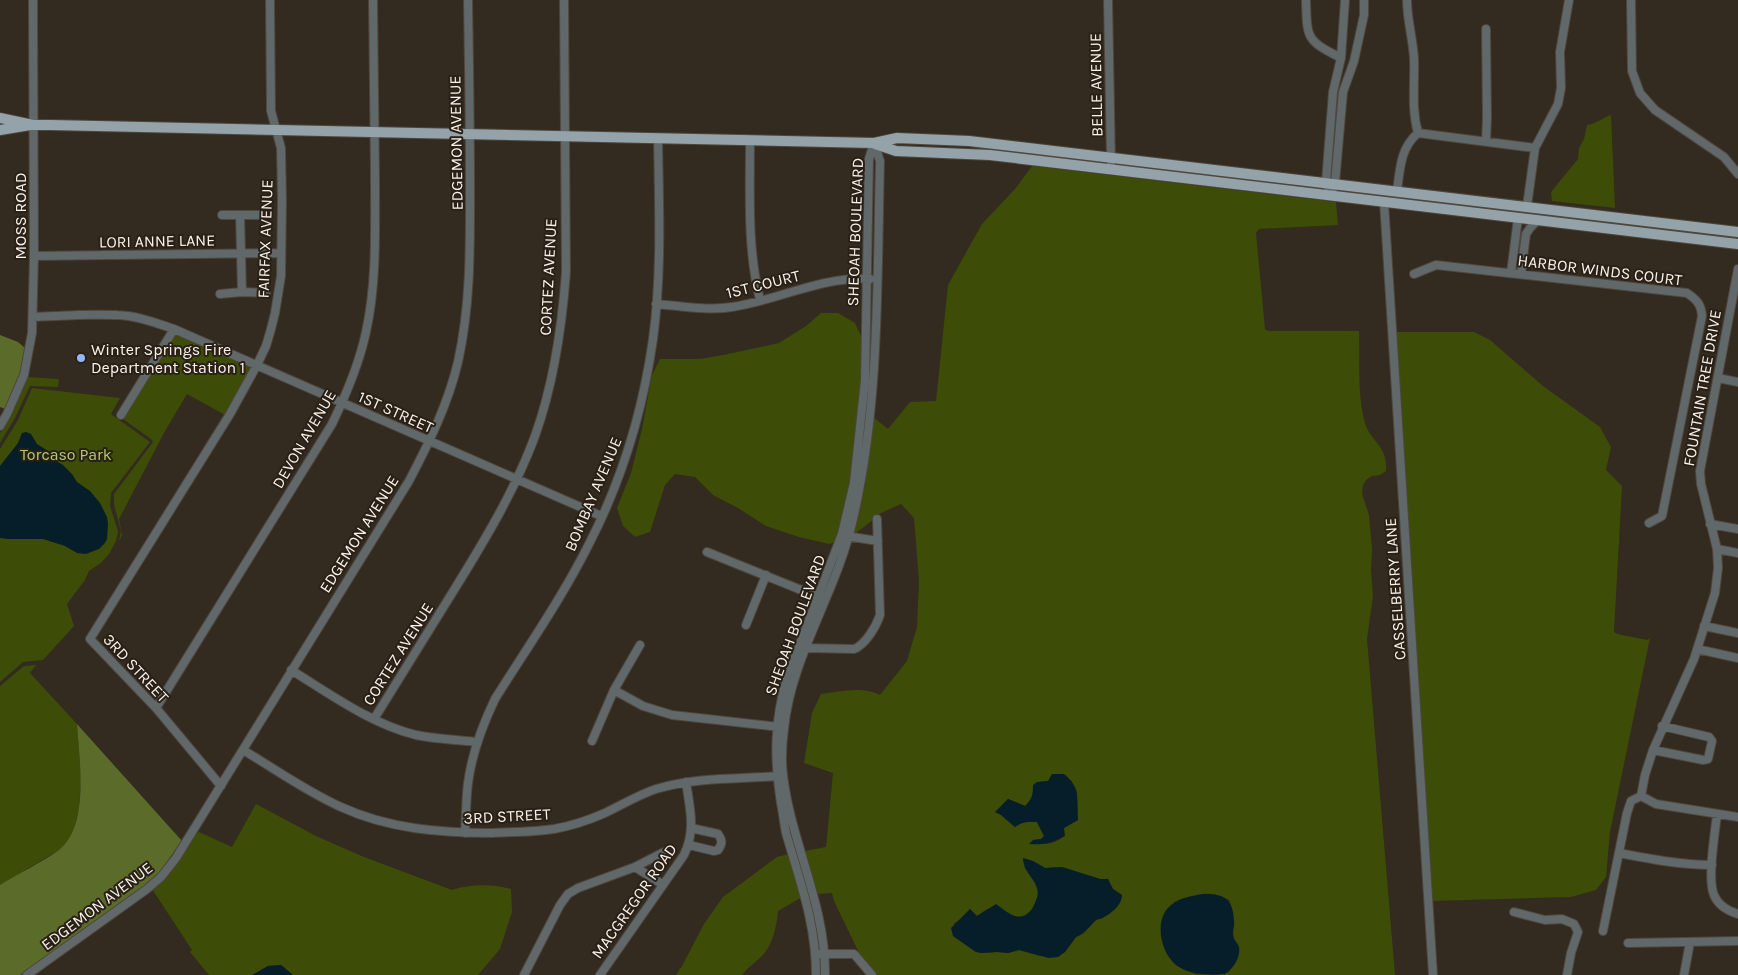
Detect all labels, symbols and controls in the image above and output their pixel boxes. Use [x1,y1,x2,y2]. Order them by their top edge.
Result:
street label: BELLE AVENUE [1086,33,1106,137]
street label: EDGEMON AVENUE [445,76,467,210]
street label: SHEOAH BOULEVARD [843,157,867,307]
street label: MOSS ROAD [11,173,30,259]
street label: FAIRFAX AVENUE [253,179,277,299]
street label: CORTEZ AVENUE [535,218,561,336]
street label: LORI ANNE LANE [99,230,215,252]
street label: HARBOR WINDS COURT [1517,250,1683,290]
street label: 1ST COURT [724,266,802,302]
street label: FOUNTAIN TREE DRIVE [1679,308,1725,468]
place label: Winter Springs Fire Department Station 1 [91,340,245,377]
marker: Winter Springs Fire Department Station 1 [75,352,87,364]
street label: DEVON AVENUE [268,386,340,492]
street label: 1ST STREET [355,387,437,437]
street label: BOMBAY AVENUE [560,434,626,554]
park label: Torcaso Park [20,445,112,464]
street label: EDGEMON AVENUE [315,472,403,596]
street label: CASSELBERRY LANE [1381,517,1409,661]
street label: SHEOAH BOULEVARD [761,552,829,698]
street label: CORTEZ AVENUE [359,599,437,709]
street label: 3RD STREET [99,630,173,706]
street label: 3RD STREET [463,804,551,828]
street label: MACGREGOR ROAD [587,840,681,962]
street label: EDGEMON AVENUE [38,858,156,954]

